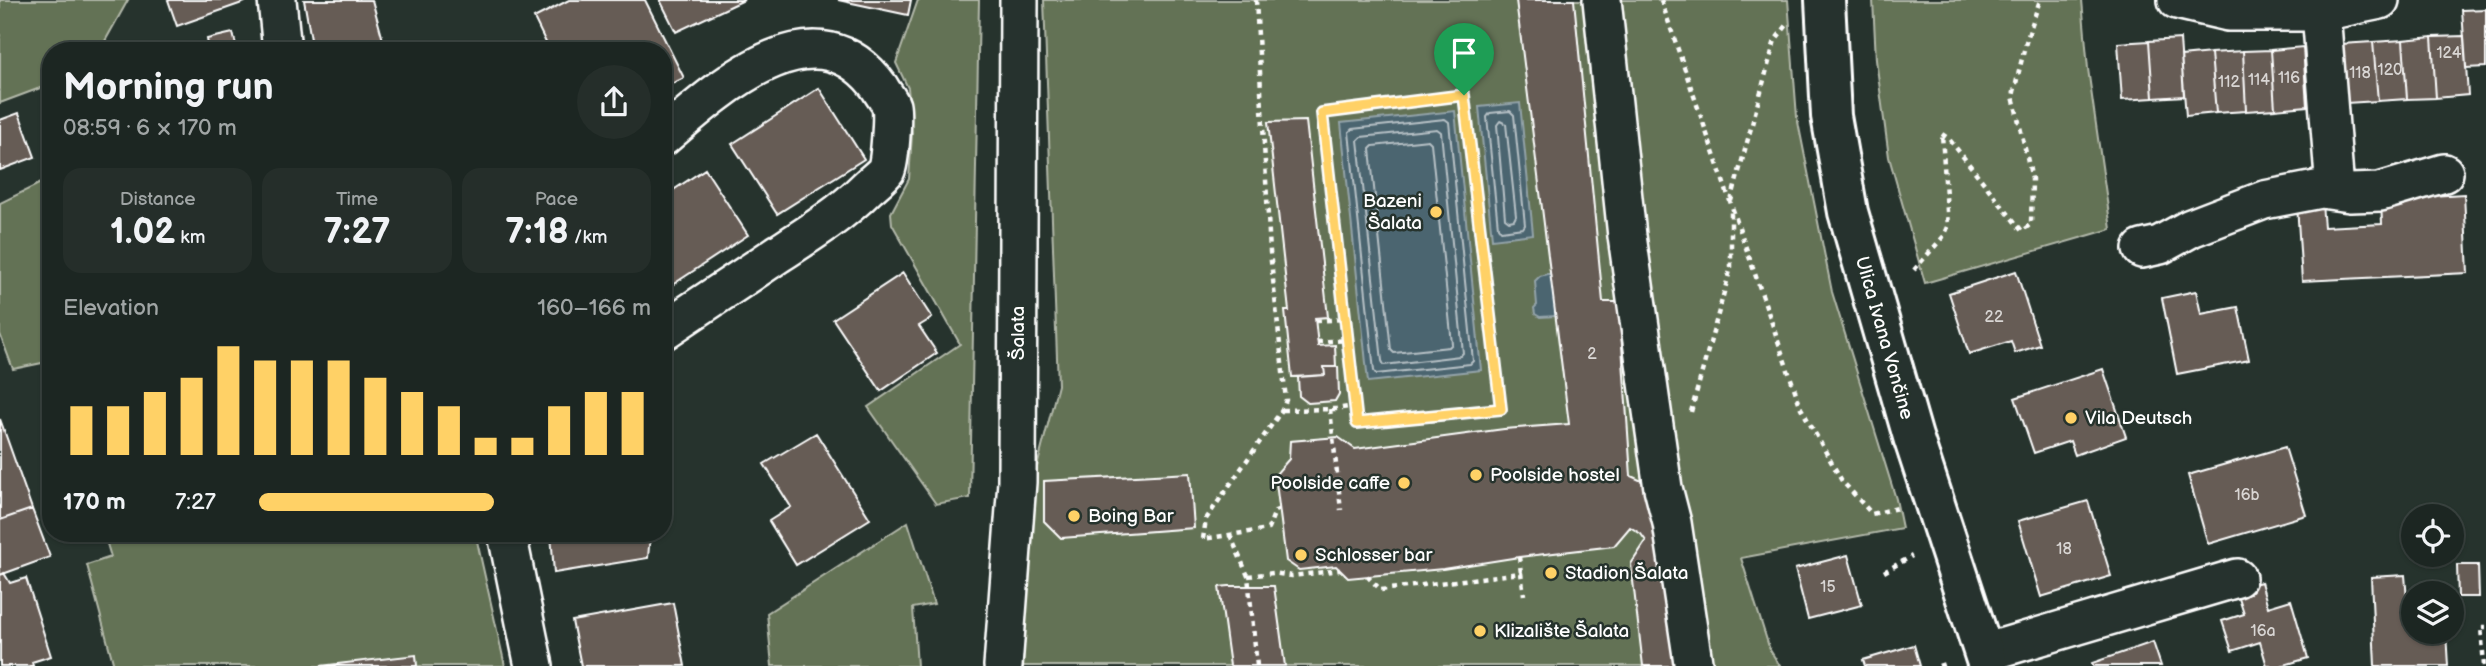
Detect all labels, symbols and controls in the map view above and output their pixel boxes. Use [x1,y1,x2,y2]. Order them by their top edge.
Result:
pin [1434,23,1494,95]
icon: arrive [1445,34,1483,72]
house number: 124 [2436,44,2462,63]
house number: 120 [2377,61,2403,80]
house number: 118 [2349,64,2371,83]
text: Morning run [63,65,274,110]
button: share [577,65,651,139]
house number: 116 [2278,69,2300,88]
house number: 114 [2248,71,2270,90]
house number: 112 [2218,73,2240,92]
text: 08:59 · 6 × 170 m [63,114,237,142]
text: Distance [120,188,196,211]
text: Time [336,188,378,211]
text: Pace [535,188,578,211]
place label: Bazeni Šalata [1363,190,1422,235]
marker: Bazeni Šalata [1428,204,1444,220]
text: 1.02 [110,211,175,254]
text: 7:27 [323,211,391,254]
text: 7:18 [505,211,569,254]
text: km [175,226,205,249]
text: /km [569,226,607,249]
street label: Ulica Ivana Vončine [1850,254,1918,422]
text: Elevation [63,294,159,322]
text: 160–166 m [537,294,651,322]
street label: Šalata [1007,306,1030,360]
house number: 22 [1985,308,2004,327]
house number: 2 [1587,345,1597,364]
place label: Vila Deutsch [2085,407,2192,430]
marker: Vila Deutsch [2063,410,2079,426]
place label: Poolside hostel [1490,464,1620,487]
marker: Poolside hostel [1468,467,1484,483]
place label: Poolside caffe [1270,472,1390,495]
marker: Poolside caffe [1396,475,1412,491]
house number: 16b [2235,486,2259,505]
text: 170 m [63,488,126,516]
text: 7:27 [175,488,216,516]
map controls [2401,504,2464,644]
button: locate [2401,504,2464,567]
place label: Boing Bar [1088,505,1175,528]
marker: Boing Bar [1066,508,1082,524]
house number: 18 [2056,540,2072,559]
place label: Schlosser bar [1315,544,1434,567]
marker: Schlosser bar [1293,547,1309,563]
place label: Stadion Šalata [1565,562,1688,585]
marker: Stadion Šalata [1543,565,1559,581]
house number: 15 [1820,578,1836,597]
button: layers [2401,581,2464,644]
place label: Klizalište Šalata [1494,620,1629,643]
house number: 16a [2250,622,2276,641]
marker: Klizalište Šalata [1472,623,1488,639]

